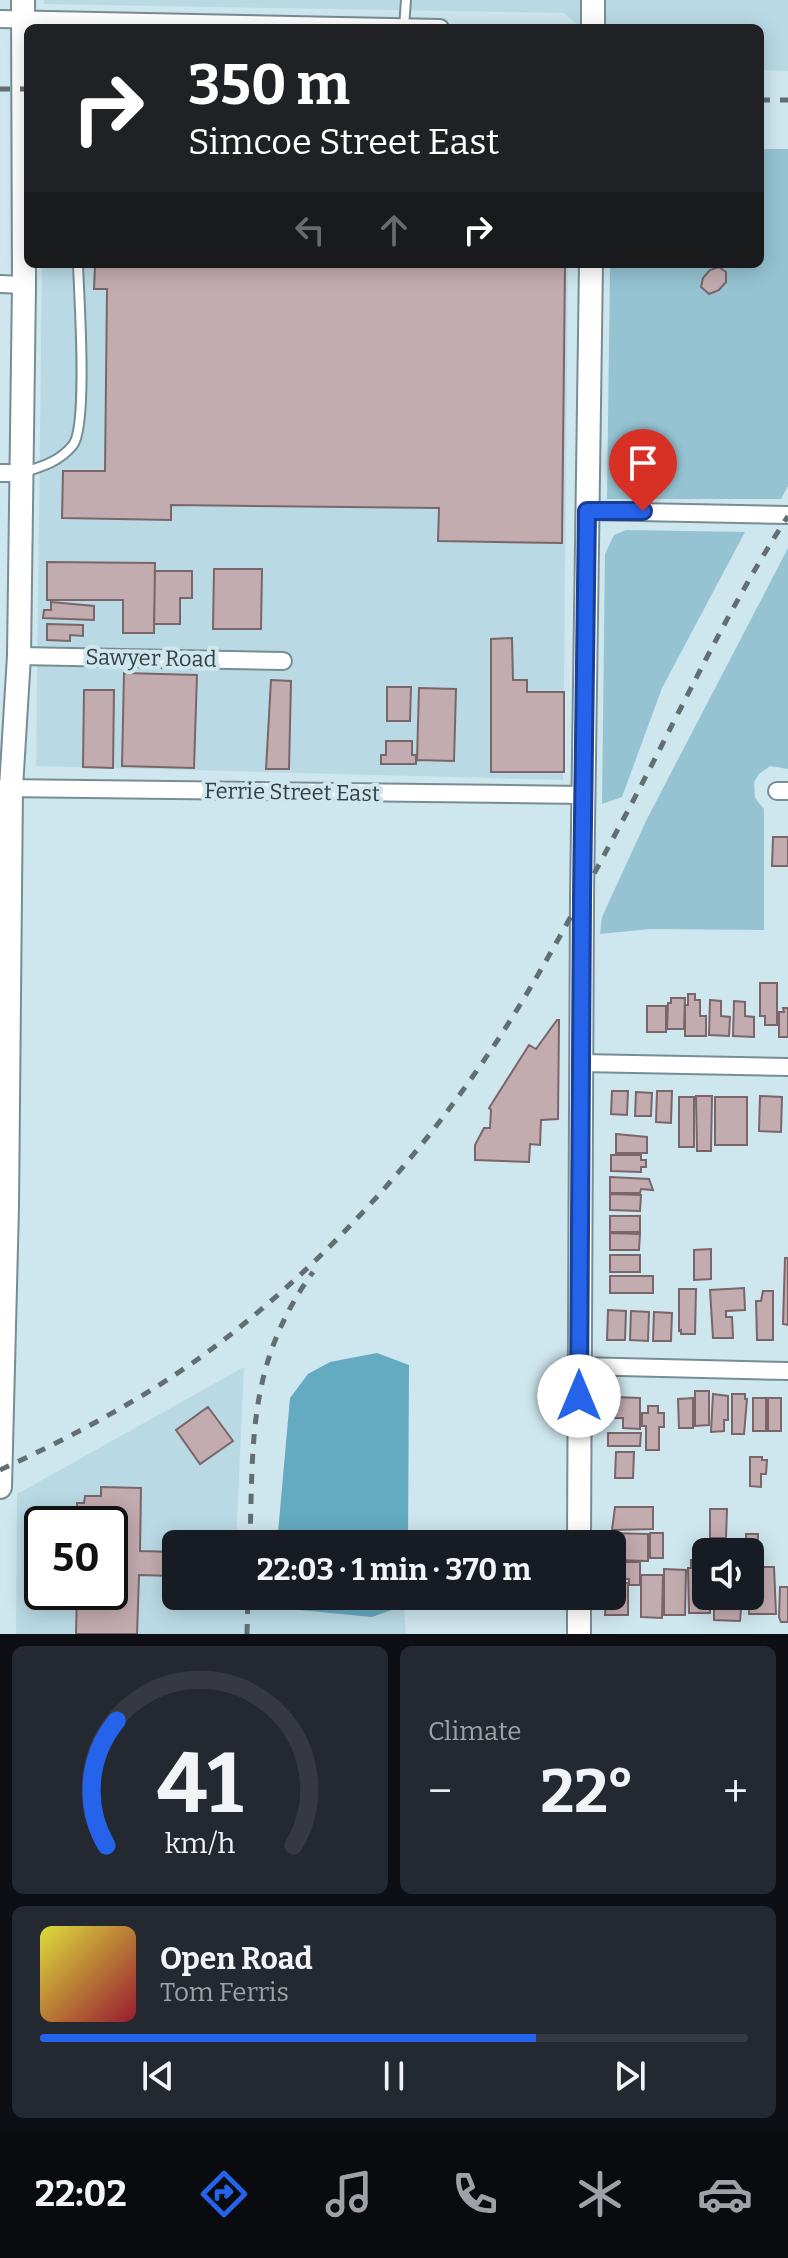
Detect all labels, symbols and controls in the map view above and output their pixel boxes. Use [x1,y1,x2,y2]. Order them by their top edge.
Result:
text: 350 m [188,52,350,119]
icon: right [56,56,160,160]
text: Simcoe Street East [188,120,499,164]
icon: left [288,208,332,252]
icon: ahead [372,208,416,252]
icon: right [456,208,500,252]
pin [609,429,677,511]
icon: arrive [621,441,665,485]
street label: Sawyer Road [85,643,217,673]
street label: Ferrie Street East [204,777,380,807]
position arrow [537,1354,621,1438]
speed limit sign: 50 [24,1506,128,1610]
map controls [692,1538,764,1610]
button: sound [692,1538,764,1610]
text: 22:03 · 1 min · 370 m [257,1552,531,1588]
text: Climate [428,1716,522,1747]
text: 41 [157,1734,243,1834]
text: 22° [541,1756,635,1828]
text: − [428,1765,452,1818]
text: + [723,1765,748,1818]
text: km/h [165,1826,236,1861]
text: Open Road [160,1941,313,1977]
text: Tom Ferris [160,1977,289,2008]
icon: previous [136,2054,180,2098]
icon: pause [372,2054,416,2098]
icon: next [608,2054,652,2098]
icon: directions [196,2166,252,2222]
icon: music [321,2166,377,2222]
icon: phone [447,2166,503,2222]
icon: climate [572,2166,628,2222]
icon: car [697,2166,753,2222]
text: 22:02 [35,2172,127,2216]

